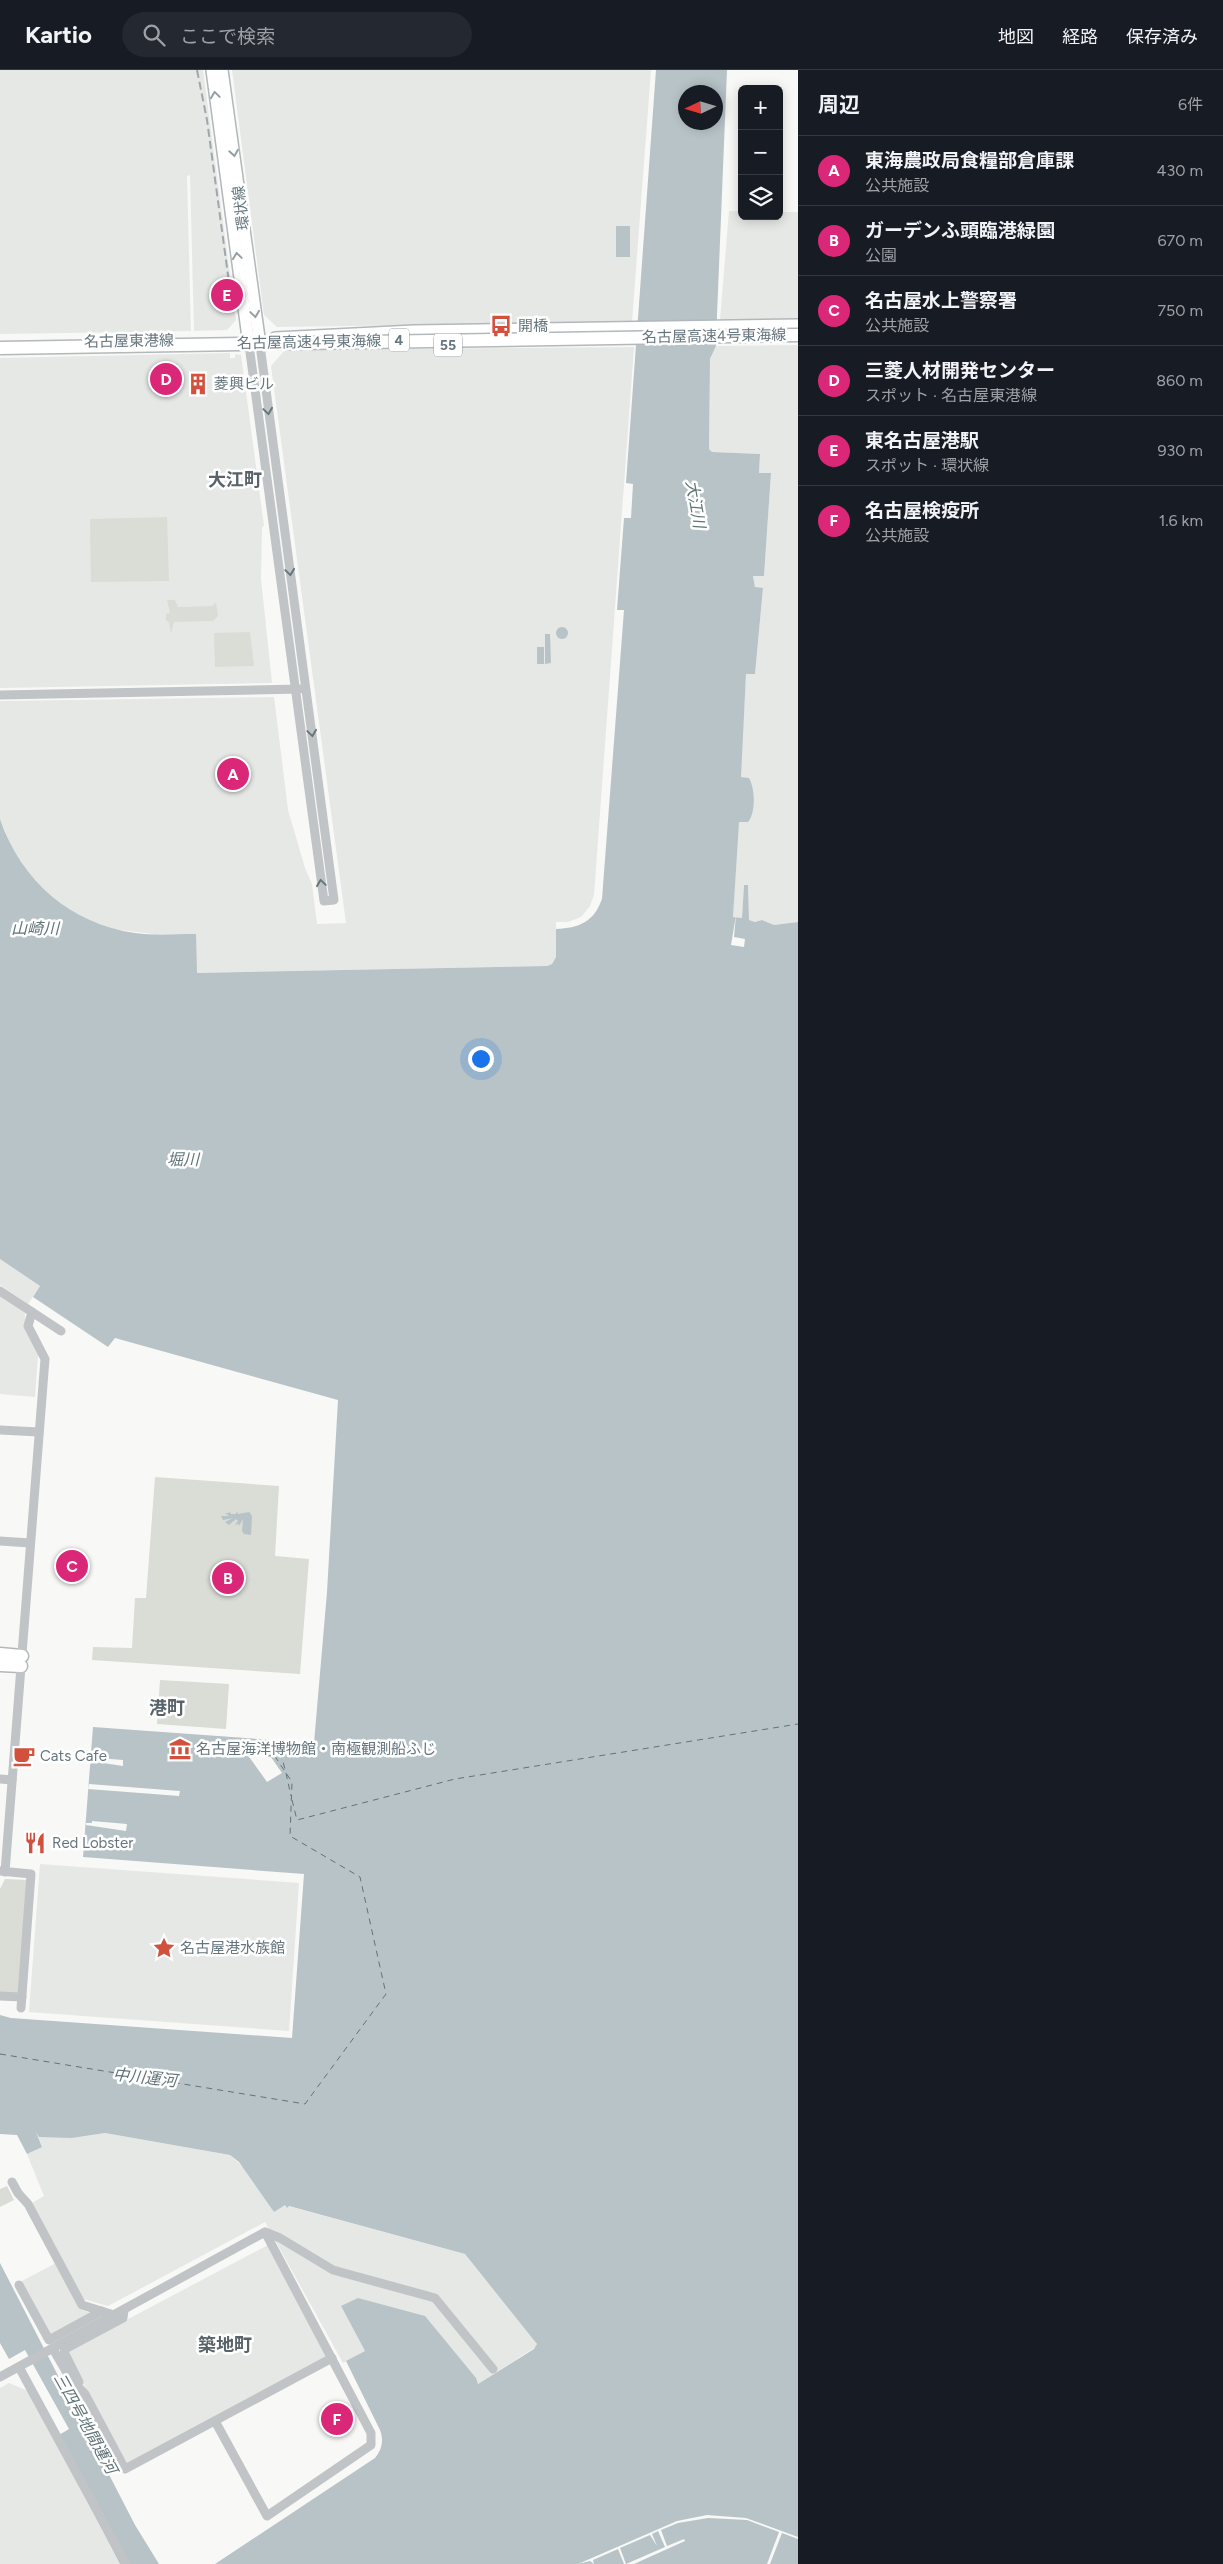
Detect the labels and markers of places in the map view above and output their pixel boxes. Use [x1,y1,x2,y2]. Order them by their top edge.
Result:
pin: E [211,276,243,314]
bus stop icon: 開橋 [488,313,514,339]
place label: 開橋 [518,317,548,335]
pin: D [150,360,182,398]
building icon: 菱興ビル [185,371,211,397]
place label: 菱興ビル [214,375,274,393]
pin: A [217,755,249,793]
pin: C [56,1547,88,1585]
pin: B [212,1559,244,1597]
museum icon: 名古屋海洋博物館・南極観測船ふじ [167,1736,193,1762]
place label: 名古屋海洋博物館・南極観測船ふじ [196,1740,436,1758]
cafe icon: Cats Cafe [11,1743,37,1769]
place label: Cats Cafe [40,1747,107,1765]
restaurant icon: Red Lobster [22,1830,48,1856]
place label: Red Lobster [52,1834,133,1852]
place icon: 名古屋港水族館 [151,1935,177,1961]
place label: 名古屋港水族館 [180,1939,285,1957]
pin: F [321,2400,353,2438]

